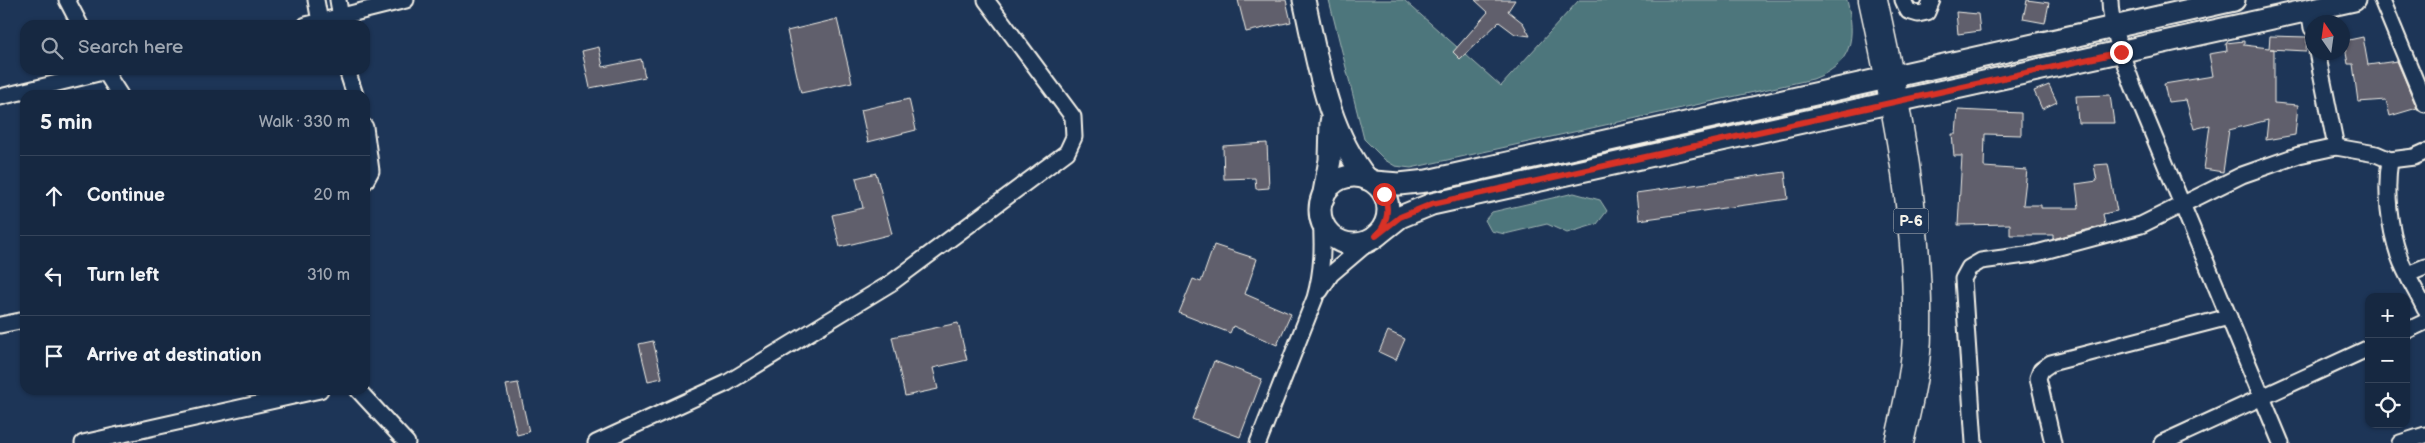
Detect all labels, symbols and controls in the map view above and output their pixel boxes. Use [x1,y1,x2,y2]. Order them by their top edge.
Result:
north arrow [2305,15,2350,60]
search box [20,20,370,75]
icon: search [38,34,66,62]
text: Search here [78,36,183,59]
route end [2110,41,2133,64]
text: 5 min [40,110,93,135]
text: Walk · 330 m [259,113,350,132]
icon: ahead [40,182,68,210]
route start [1373,183,1396,206]
text: Continue [87,184,165,207]
text: 20 m [314,186,350,205]
road number: P-6 [1894,208,1928,234]
icon: left [40,262,68,290]
text: Turn left [87,264,159,287]
text: 310 m [307,266,350,285]
map controls [2365,293,2410,428]
button: + [2365,293,2410,338]
button: − [2365,338,2410,383]
icon: arrive [40,342,68,370]
text: Arrive at destination [87,344,262,367]
button: locate [2365,383,2410,428]

